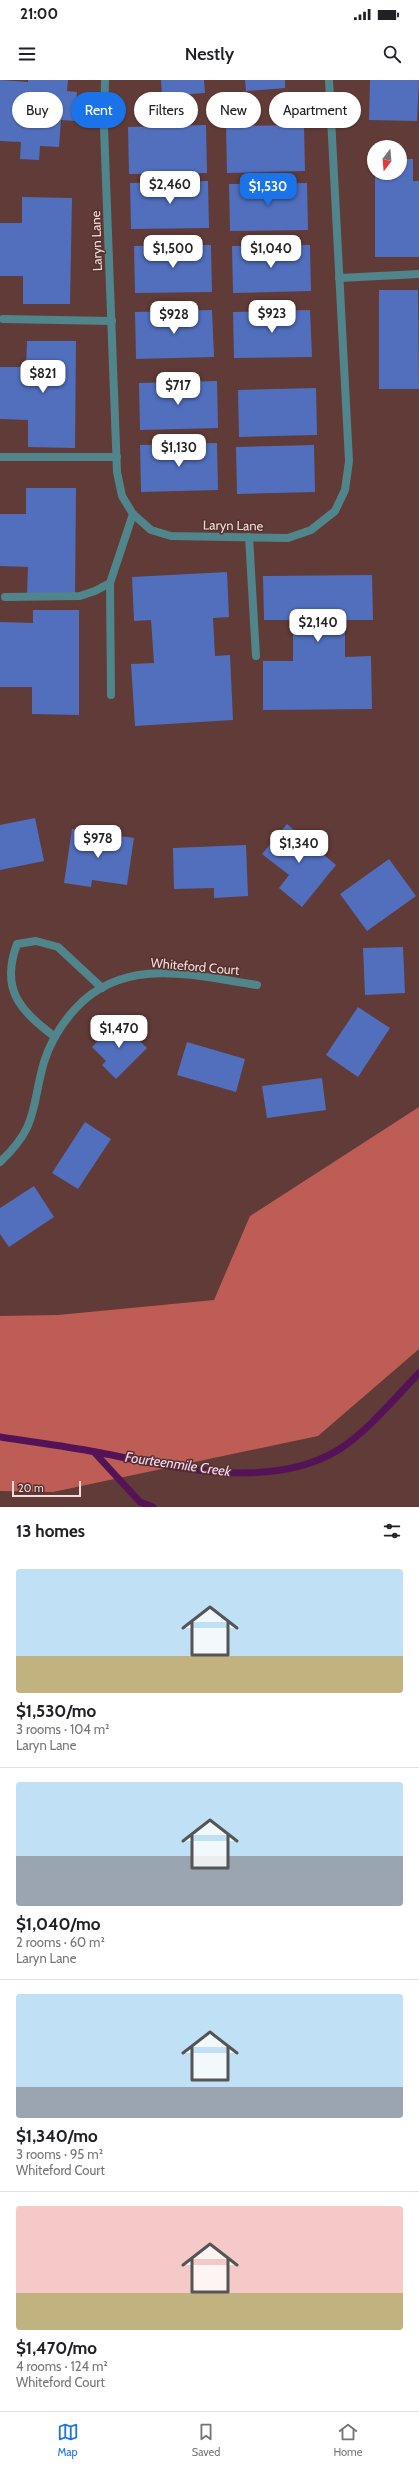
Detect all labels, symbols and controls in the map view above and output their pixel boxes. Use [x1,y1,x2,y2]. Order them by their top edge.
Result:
text: 21:00 [20,5,58,23]
icon: menu [16,43,38,65]
text: Nestly [185,43,234,65]
icon: search [381,43,403,65]
chip: Buy [12,92,63,128]
chip: Rent [71,92,126,128]
chip: Filters [134,92,198,128]
chip: New [206,92,261,128]
chip: Apartment [269,92,361,128]
north arrow [367,140,407,180]
map controls [367,140,407,180]
pin: $2,460 [137,171,203,205]
pin: $1,530 [235,173,301,207]
text: $2,460 [149,176,191,192]
text: $1,530 [249,178,287,194]
street label: Laryn Lane [87,210,105,271]
pin: $1,500 [140,235,206,269]
pin: $1,040 [238,235,304,269]
text: $1,500 [153,240,193,256]
text: $1,040 [250,240,292,256]
pin: $923 [248,300,296,334]
pin: $928 [150,301,198,335]
text: $923 [258,305,286,321]
text: $928 [159,306,189,322]
pin: $821 [19,360,67,394]
text: $821 [29,365,57,381]
pin: $717 [154,372,202,406]
text: $717 [165,377,191,393]
pin: $1,130 [146,434,212,468]
text: $1,130 [161,439,197,455]
street label: Laryn Lane [203,516,264,534]
pin: $2,140 [285,609,351,643]
text: $2,140 [298,614,338,630]
pin: $978 [74,825,122,859]
text: $978 [83,830,113,846]
pin: $1,340 [266,830,332,864]
text: $1,340 [279,835,319,851]
street label: Whiteford Court [150,954,241,978]
pin: $1,470 [86,1015,152,1049]
text: $1,470 [99,1020,139,1036]
water label: Fourteenmile Creek [124,1448,233,1480]
scale bar [12,1479,81,1498]
text: 20 m [18,1481,44,1495]
icon: filters [381,1520,403,1542]
text: 13 homes [16,1521,85,1541]
icon: home [174,1595,246,1667]
text: $1,530/mo [16,1701,96,1721]
text: 3 rooms · 104 m² [16,1721,109,1737]
text: Laryn Lane [16,1737,76,1753]
icon: home [174,1808,246,1880]
text: $1,040/mo [16,1914,100,1934]
text: 2 rooms · 60 m² [16,1934,105,1950]
text: Laryn Lane [16,1950,76,1966]
icon: home [174,2020,246,2092]
text: $1,340/mo [16,2126,98,2146]
text: 3 rooms · 95 m² [16,2146,103,2162]
text: Whiteford Court [16,2162,105,2178]
icon: home [174,2232,246,2304]
text: $1,470/mo [16,2338,97,2358]
text: 4 rooms · 124 m² [16,2358,108,2374]
text: Whiteford Court [16,2374,105,2390]
tab: Map [57,2421,79,2459]
tab: Saved [192,2421,220,2459]
tab: Home [333,2421,362,2459]

